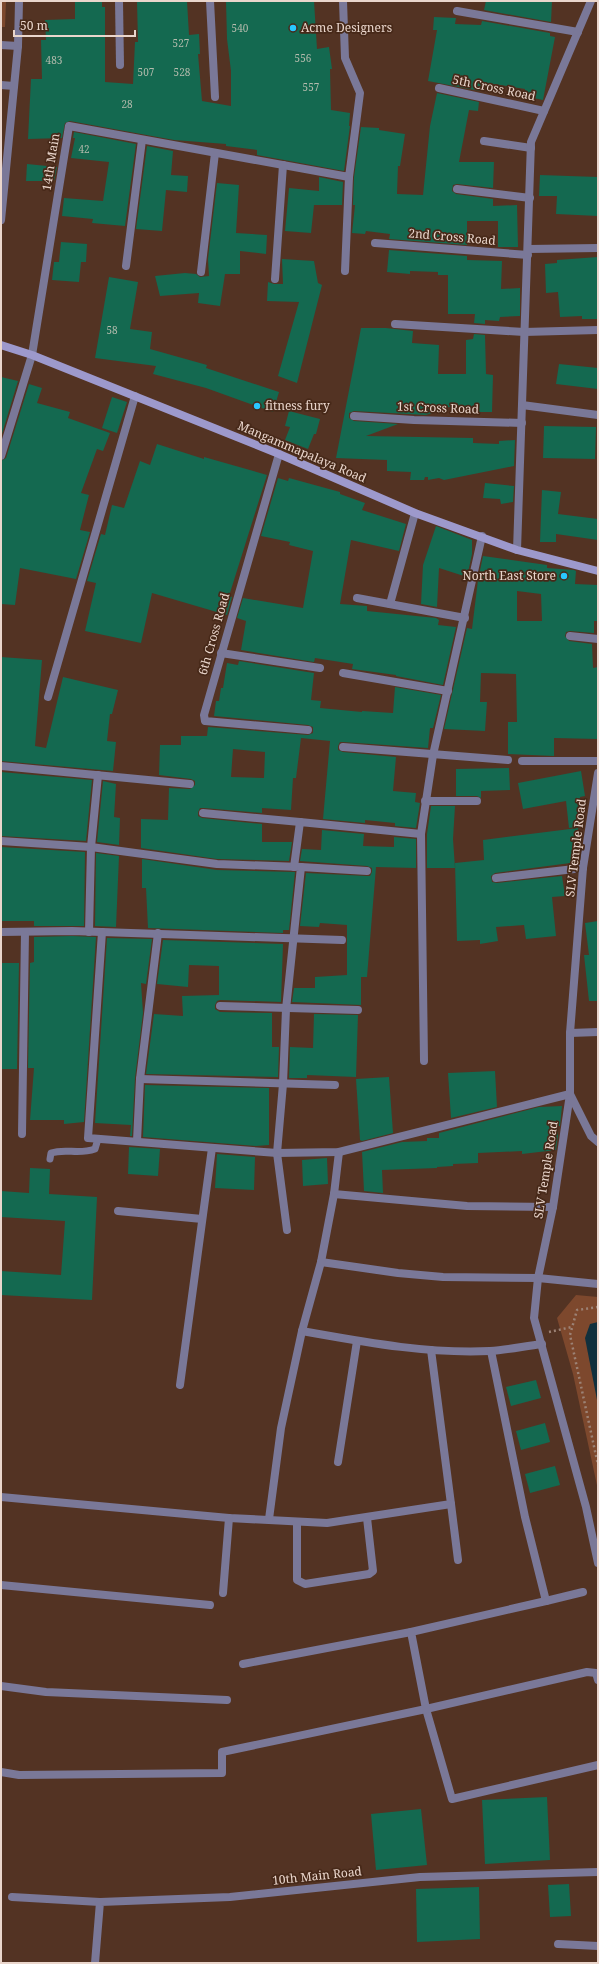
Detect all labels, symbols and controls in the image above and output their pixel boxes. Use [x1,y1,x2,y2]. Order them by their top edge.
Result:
scale bar [14,12,135,38]
text: 50 m [20,17,48,34]
place label: Acme Designers [301,19,392,36]
house number: 540 [232,21,249,35]
marker: Acme Designers [288,23,298,33]
house number: 527 [173,36,190,50]
house number: 556 [295,51,312,65]
house number: 483 [46,53,63,67]
house number: 507 [138,65,155,79]
house number: 528 [174,65,191,79]
street label: 5th Cross Road [451,70,538,105]
house number: 557 [303,80,320,94]
house number: 28 [121,97,133,111]
street label: 14th Main [38,132,63,192]
house number: 42 [78,142,90,156]
street label: 2nd Cross Road [408,224,497,249]
house number: 58 [106,323,118,337]
place label: fitness fury [265,397,330,414]
street label: 1st Cross Road [397,398,480,417]
marker: fitness fury [252,401,262,411]
street label: Mangammapalaya Road [235,417,370,487]
place label: North East Store [463,567,556,584]
marker: North East Store [559,571,569,581]
street label: 6th Cross Road [194,590,234,677]
street label: SLV Temple Road [561,797,590,898]
street label: SLV Temple Road [529,1119,562,1220]
street label: 10th Main Road [271,1862,363,1889]

